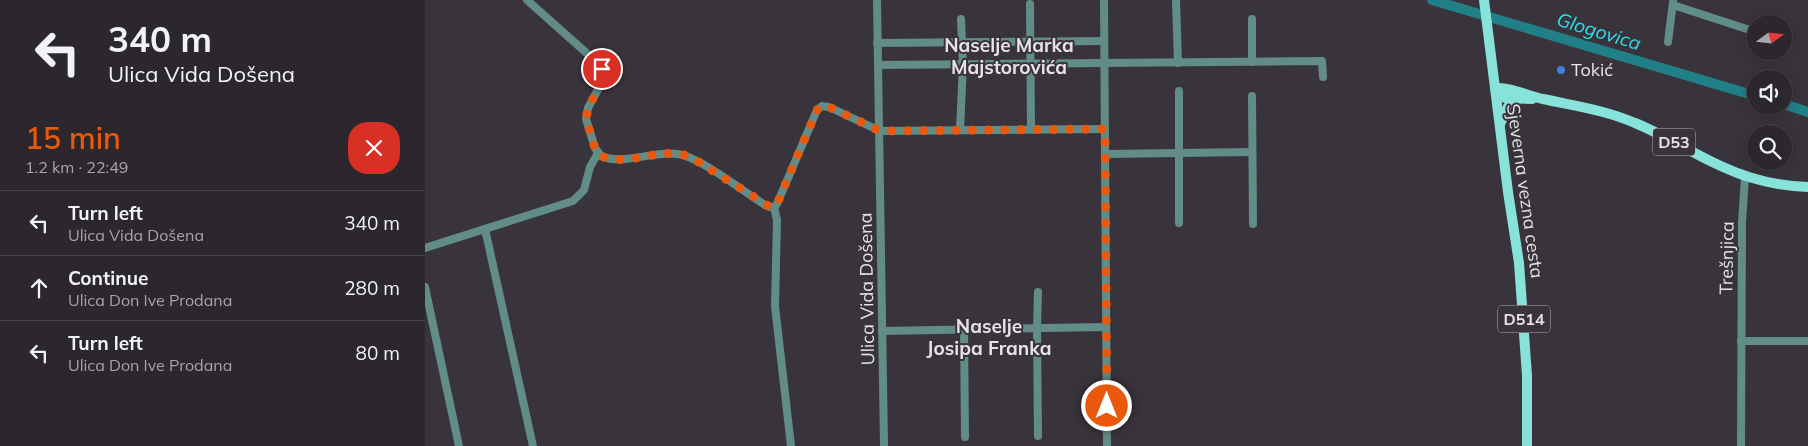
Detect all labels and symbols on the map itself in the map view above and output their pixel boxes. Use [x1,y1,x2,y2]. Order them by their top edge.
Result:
water label: Glogovica [1554,7,1644,55]
north arrow [1747,15,1793,60]
district label: Naselje Marka Majstorovića [944,33,1074,79]
pin [581,48,623,90]
place label: Tokić [1571,58,1613,81]
marker: Tokić [1555,64,1567,76]
street label: Sjeverna vezna cesta [1502,102,1549,280]
road number: D53 [1653,128,1695,156]
street label: Ulica Vida Došena [854,212,879,366]
street label: Trešnjica [1714,221,1739,295]
road number: D514 [1498,306,1550,332]
district label: Naselje Josipa Franka [927,314,1051,360]
position arrow [1080,379,1132,431]

